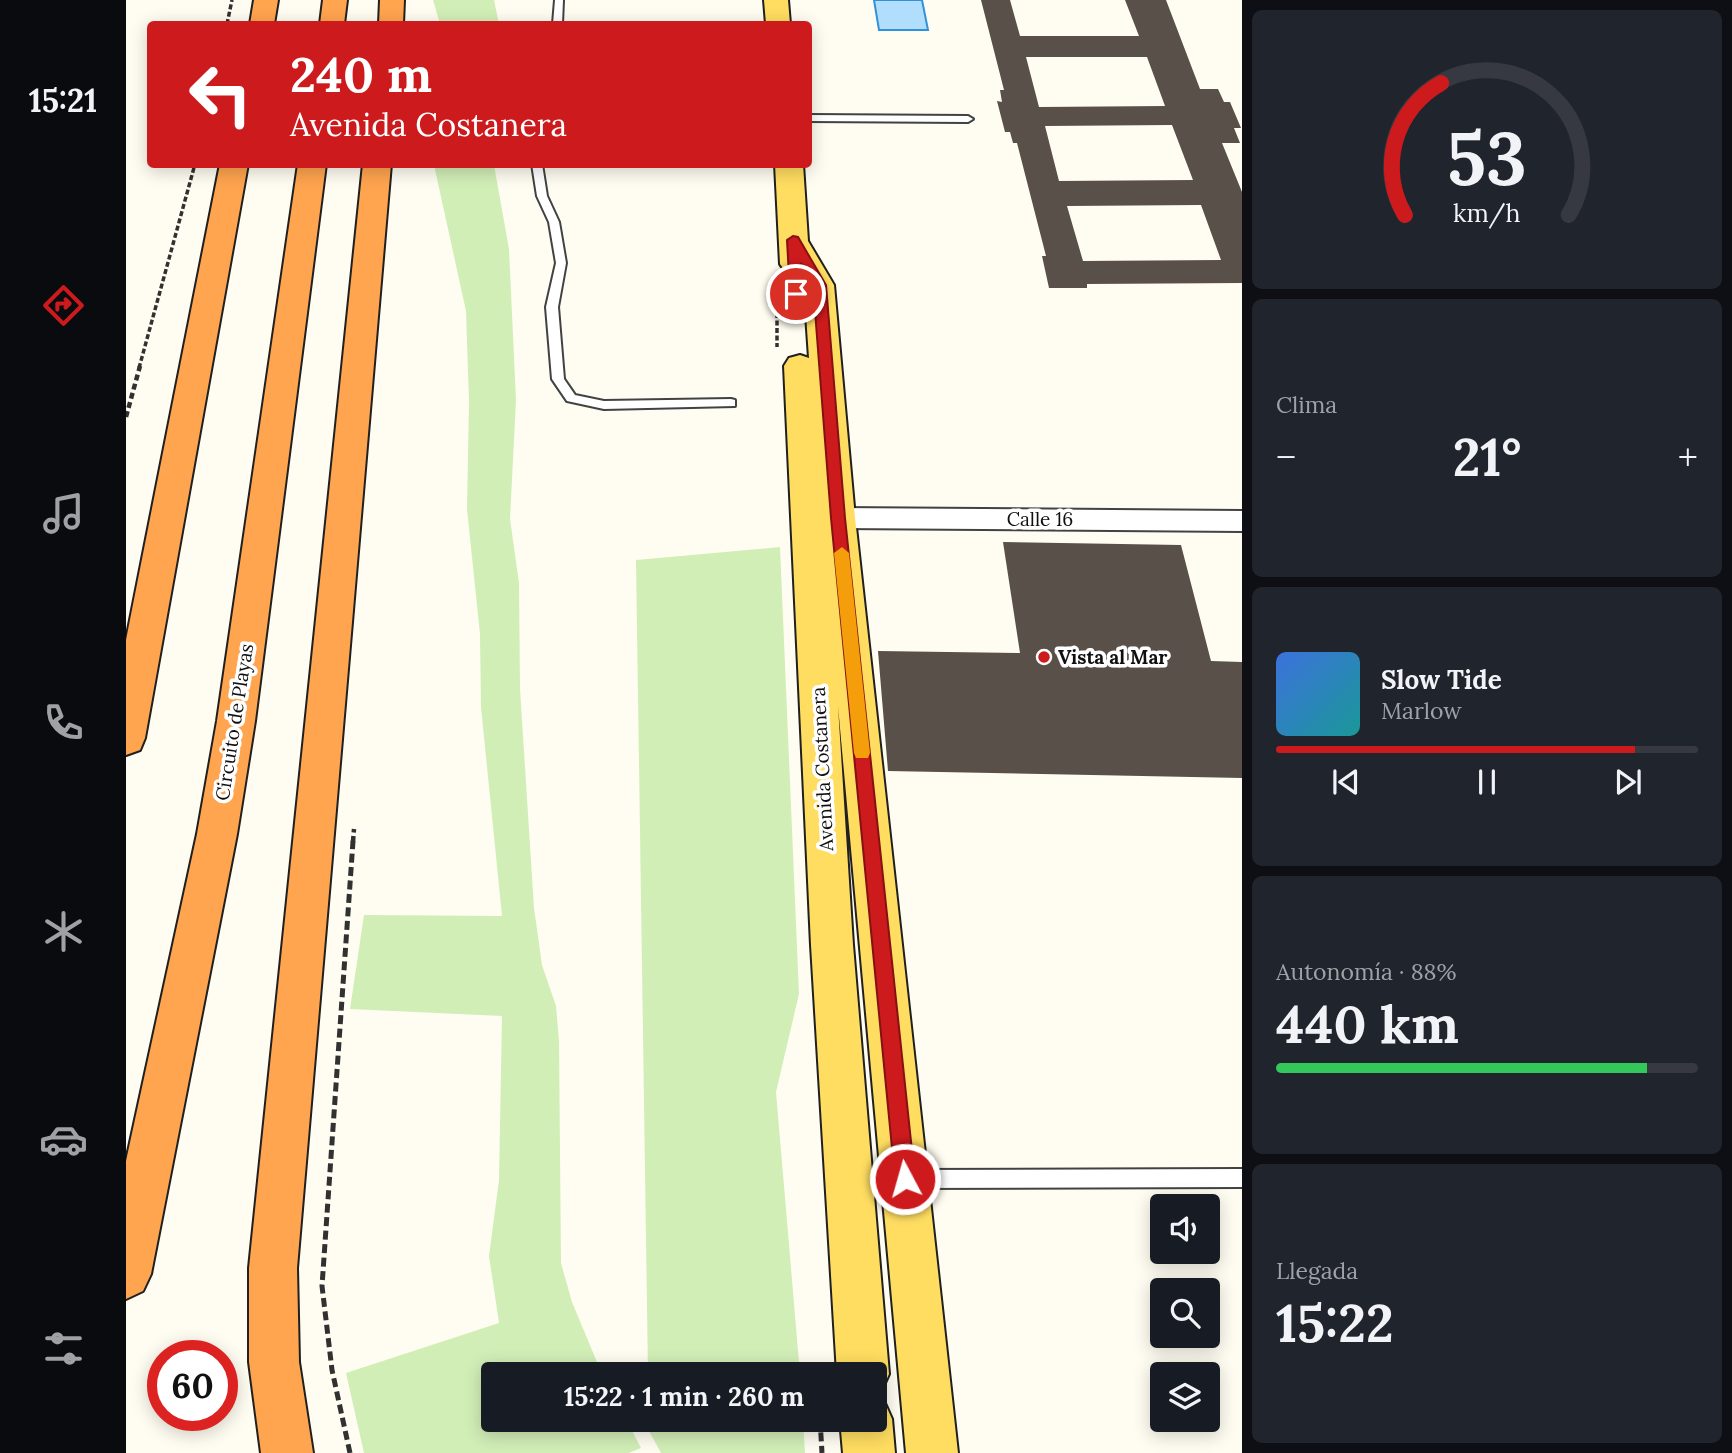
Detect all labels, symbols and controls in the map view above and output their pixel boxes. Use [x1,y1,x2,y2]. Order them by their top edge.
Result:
text: 240 m [290,43,432,105]
icon: left [175,49,266,140]
text: 15:21 [29,80,97,121]
text: Avenida Costanera [290,104,567,145]
text: 53 [1447,113,1527,206]
text: km/h [1453,197,1521,229]
pin [766,264,826,324]
icon: arrive [777,275,815,313]
icon: directions [39,281,88,330]
text: Clima [1276,390,1337,419]
text: 21° [1453,424,1521,490]
text: − [1276,433,1296,481]
text: + [1678,433,1698,481]
icon: music [39,489,88,538]
street label: Calle 16 [1007,507,1073,531]
street label: Circuito de Playas [210,642,258,802]
place label: Vista al Mar [1058,645,1167,669]
marker: Vista al Mar [1036,649,1052,665]
text: Slow Tide [1381,663,1502,696]
street label: Avenida Costanera [806,686,838,853]
text: Marlow [1381,696,1462,725]
icon: phone [39,698,88,747]
icon: previous [1327,763,1365,801]
icon: pause [1468,763,1506,801]
icon: next [1609,763,1647,801]
icon: climate [39,907,88,956]
text: Autonomía · 88% [1276,957,1457,986]
text: 440 km [1276,991,1459,1057]
icon: car [39,1115,88,1164]
position arrow [868,1142,942,1216]
map controls [1150,1194,1220,1432]
button: sound [1150,1194,1220,1264]
text: Llegada [1276,1256,1358,1285]
button: search [1150,1278,1220,1348]
text: 15:22 [1276,1290,1394,1356]
icon: filters [39,1324,88,1373]
speed limit sign: 60 [147,1340,238,1431]
button: layers [1150,1362,1220,1432]
text: 15:22 · 1 min · 260 m [564,1380,804,1413]

